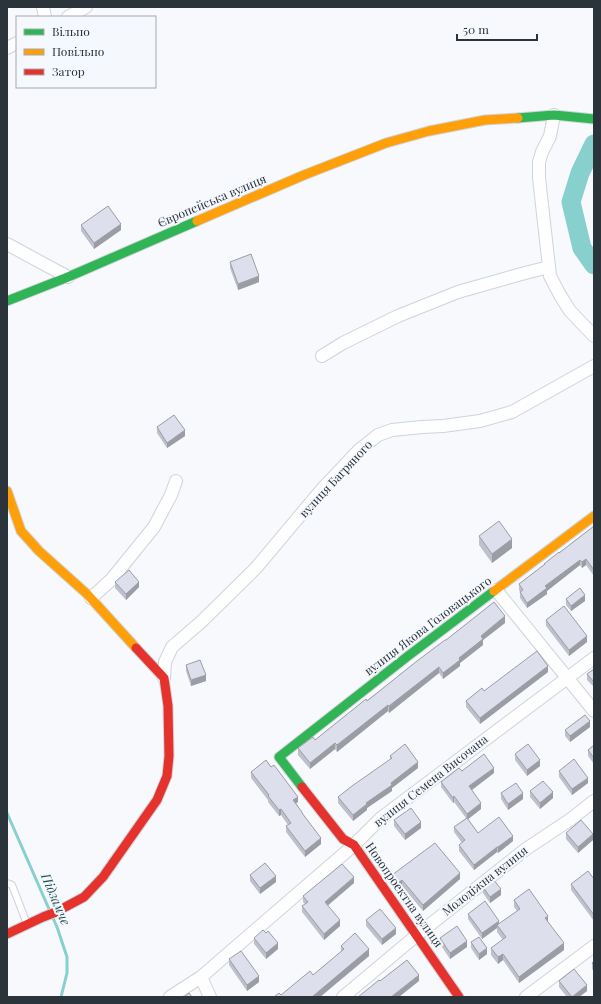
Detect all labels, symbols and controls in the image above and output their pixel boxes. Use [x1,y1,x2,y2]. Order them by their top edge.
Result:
legend [16,16,156,88]
scale bar [457,16,537,42]
text: 50 m [463,21,489,37]
text: Вільно [52,23,90,39]
text: Повільно [52,43,105,59]
text: Затор [52,63,85,79]
street label: Європейська вулиця [155,170,269,230]
street label: вулиця Багряного [295,436,376,520]
street label: вулиця Якова Головацького [361,572,495,678]
street label: вулиця Семена Височана [370,731,491,830]
street label: Новопроектна вулиця [363,839,447,951]
street label: Молодіжна вулиця [438,842,531,919]
water label: Підзамче [38,869,75,928]

